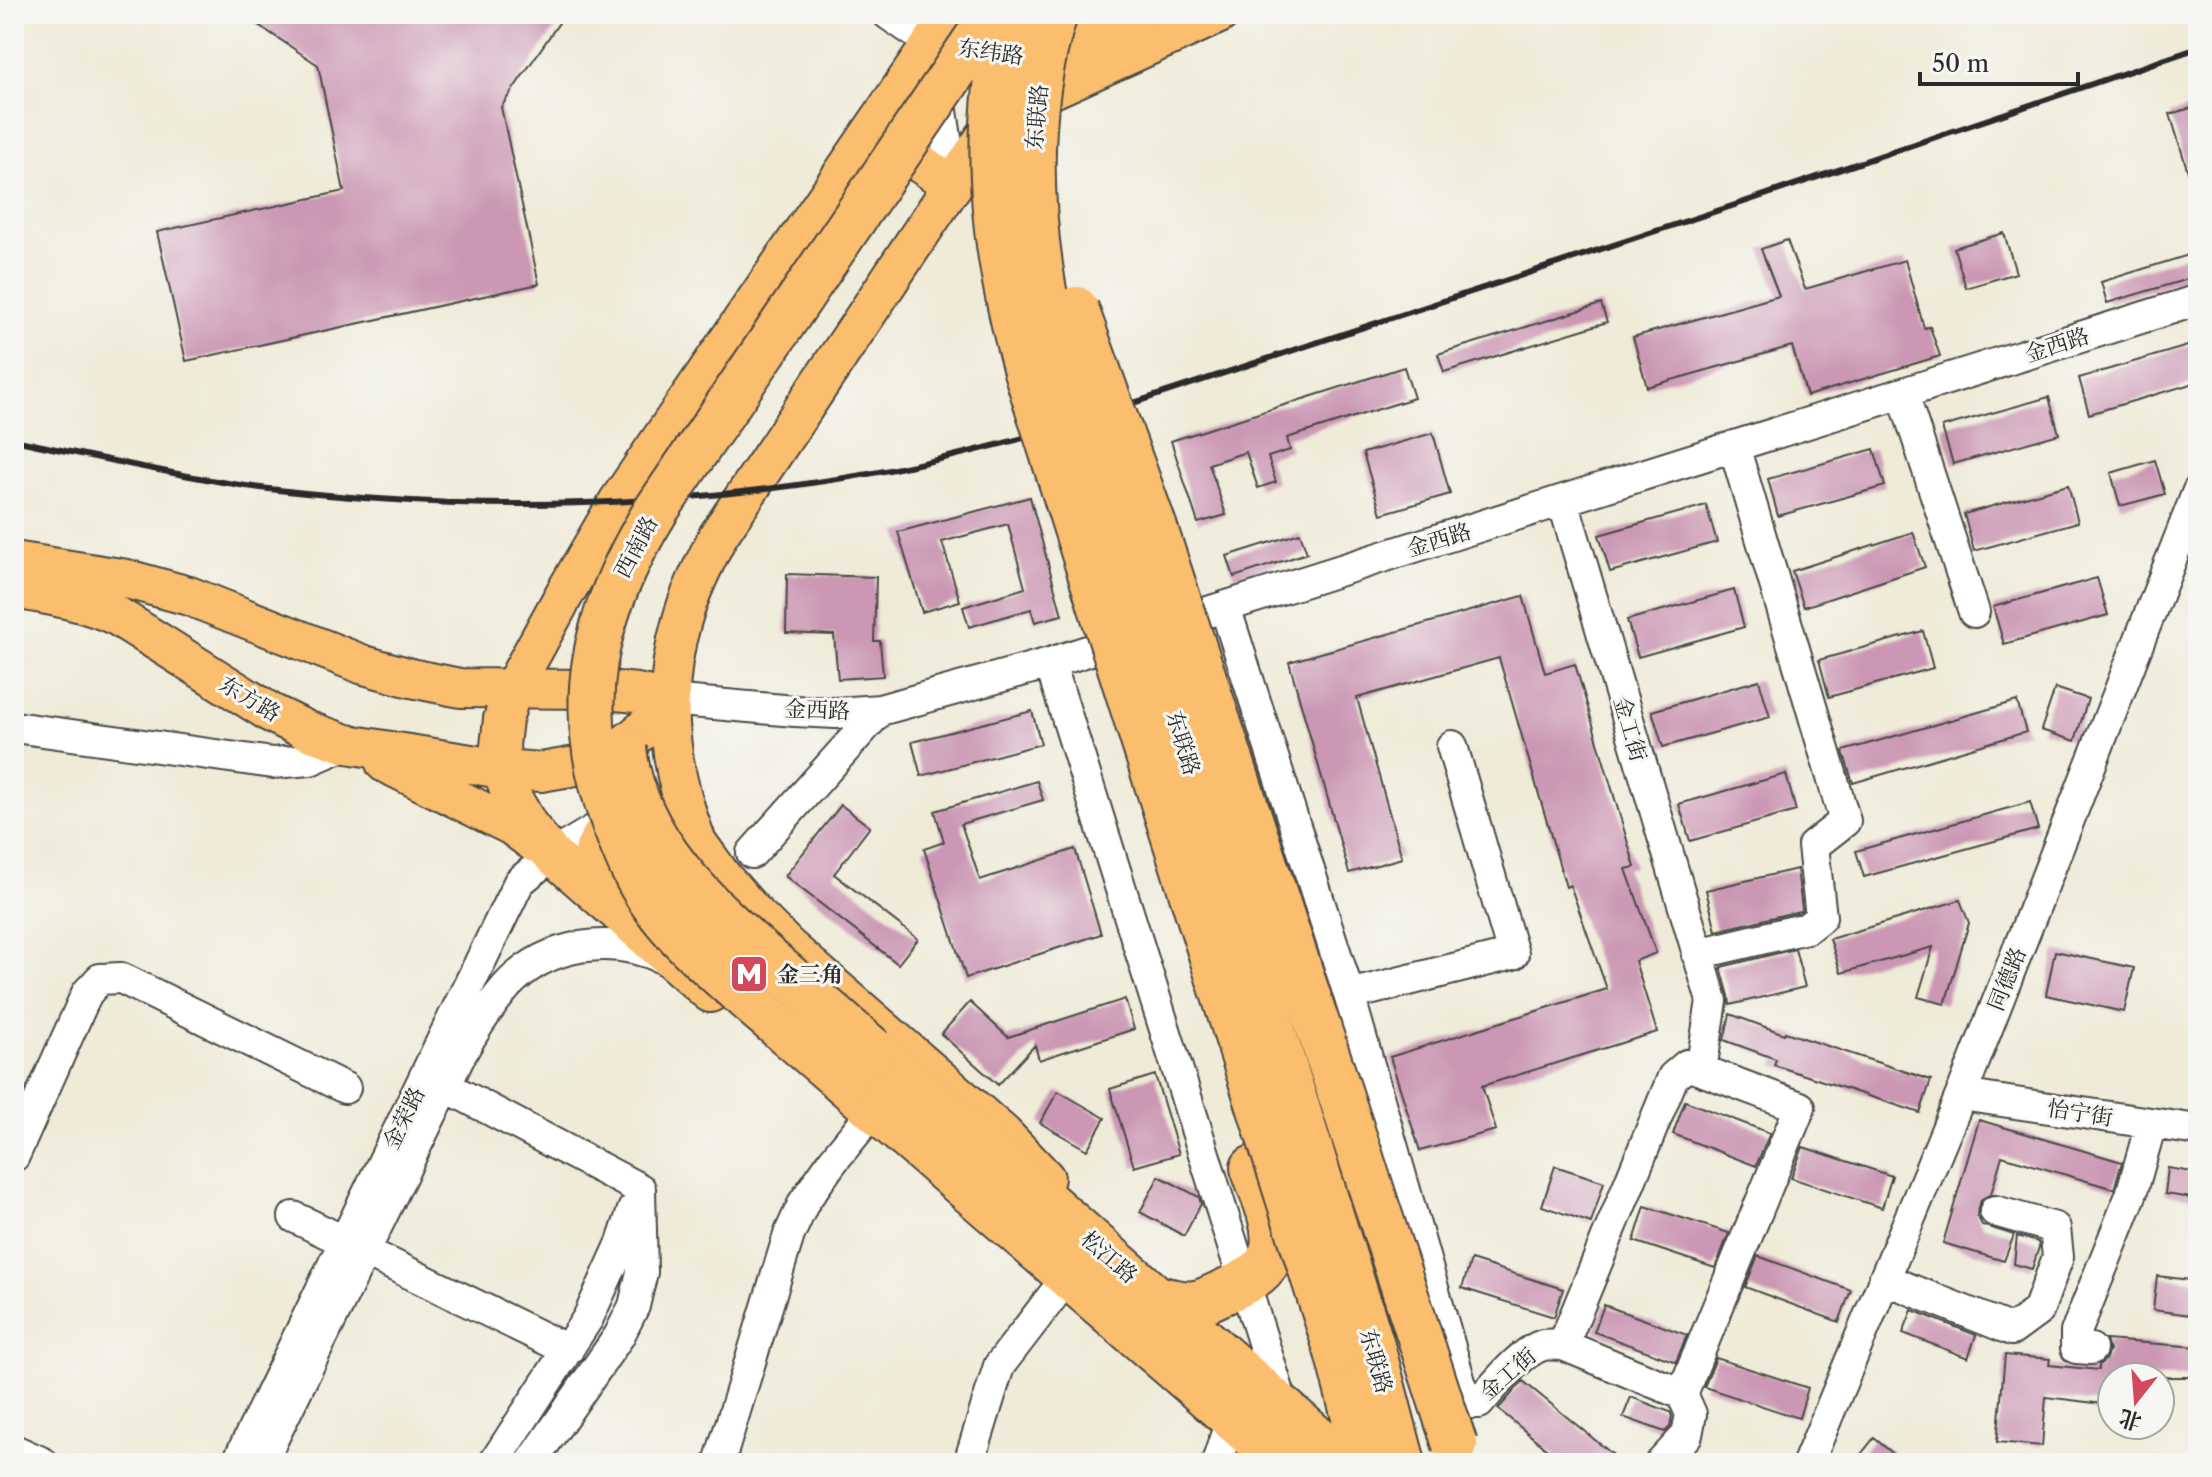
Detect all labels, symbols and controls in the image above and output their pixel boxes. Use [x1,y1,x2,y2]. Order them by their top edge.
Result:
street label: 东纬路 [956,34,1026,70]
scale bar [1920,36,2078,86]
text: 50 m [1932,49,1989,78]
street label: 东联路 [1021,83,1053,151]
street label: 金西路 [2021,322,2093,368]
street label: 西南路 [609,512,663,582]
street label: 金西路 [1403,517,1475,563]
street label: 东方路 [215,670,285,728]
street label: 金工街 [1608,694,1652,764]
street label: 金西路 [784,695,850,725]
street label: 东联路 [1160,707,1206,779]
street label: 同德路 [1982,943,2032,1015]
metro station icon: 金三角 [728,953,770,995]
place label: 金三角 [777,961,843,988]
street label: 金荣路 [377,1082,431,1154]
street label: 怡宁街 [2045,1095,2115,1131]
street label: 松江路 [1075,1225,1143,1289]
street label: 东联路 [1354,1326,1398,1396]
street label: 金工街 [1474,1342,1542,1406]
north arrow [2096,1361,2176,1441]
text: 北 [2116,1404,2145,1436]

